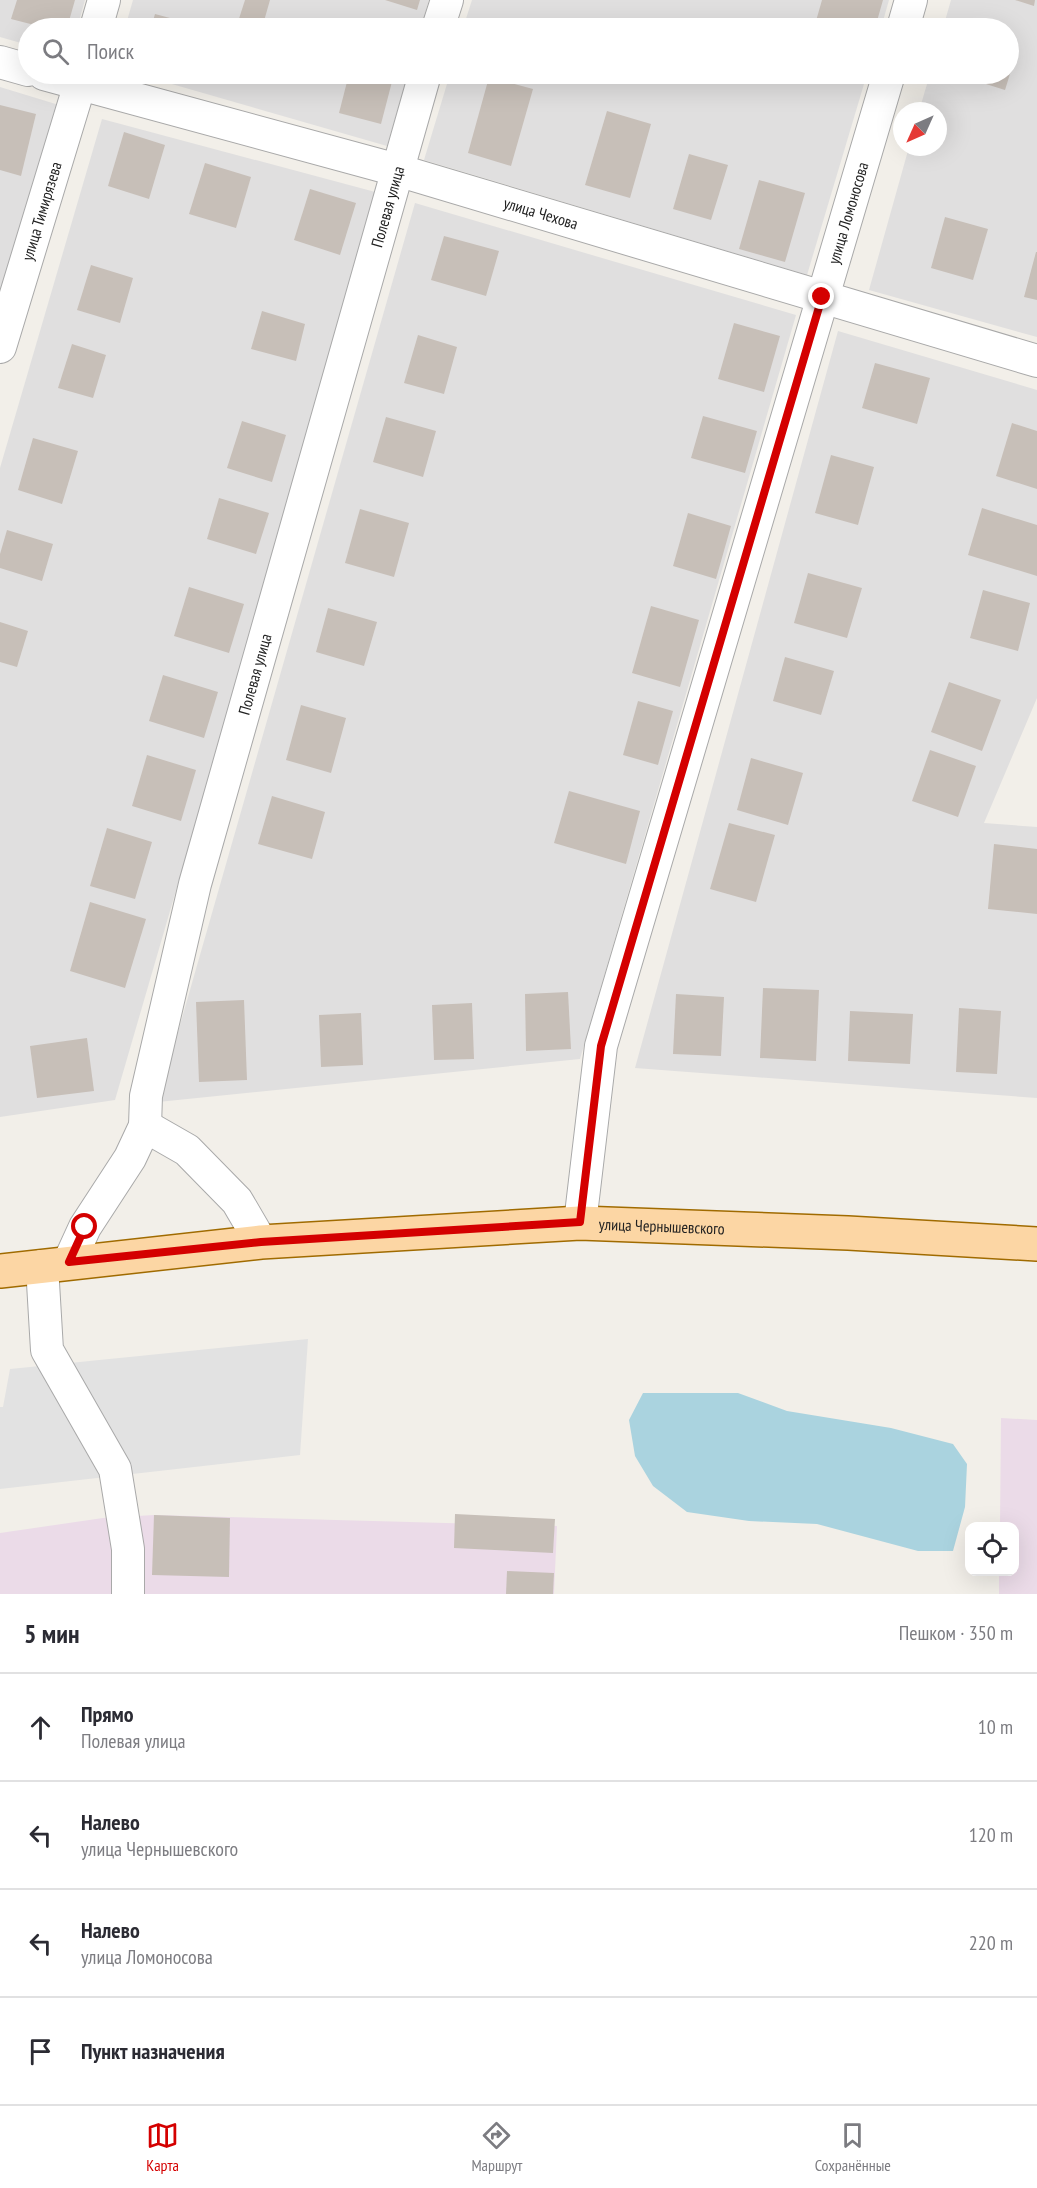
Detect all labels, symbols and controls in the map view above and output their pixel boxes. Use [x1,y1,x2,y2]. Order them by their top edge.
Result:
search box [18,18,1019,84]
icon: search [39,35,72,68]
text: Поиск [87,37,134,65]
north arrow [893,102,947,156]
street label: улица Тимирязева [17,159,66,263]
street label: улица Ломоносова [823,160,872,266]
street label: Полевая улица [366,164,408,250]
street label: улица Чехова [501,192,580,233]
route end [808,283,834,309]
street label: Полевая улица [234,631,276,717]
route start [71,1213,97,1239]
street label: улица Чернышевского [598,1214,725,1238]
map controls [965,1522,1019,1576]
button: locate [965,1522,1019,1576]
text: 5 мин [24,1617,79,1650]
text: Пешком · 350 m [899,1620,1013,1646]
text: Прямо [81,1700,134,1728]
icon: ahead [24,1711,57,1744]
text: 10 m [978,1714,1013,1740]
text: Полевая улица [81,1728,186,1754]
text: Налево [81,1808,140,1836]
icon: left [24,1819,57,1852]
text: 120 m [969,1822,1013,1848]
text: улица Чернышевского [81,1836,238,1862]
text: Налево [81,1916,140,1944]
icon: left [24,1927,57,1960]
text: 220 m [969,1930,1013,1956]
text: улица Ломоносова [81,1944,213,1970]
icon: arrive [24,2035,57,2068]
text: Пункт назначения [81,2037,225,2065]
tab: Карта [146,2119,179,2175]
tab: Маршрут [471,2119,522,2175]
tab: Сохранённые [815,2119,891,2175]

